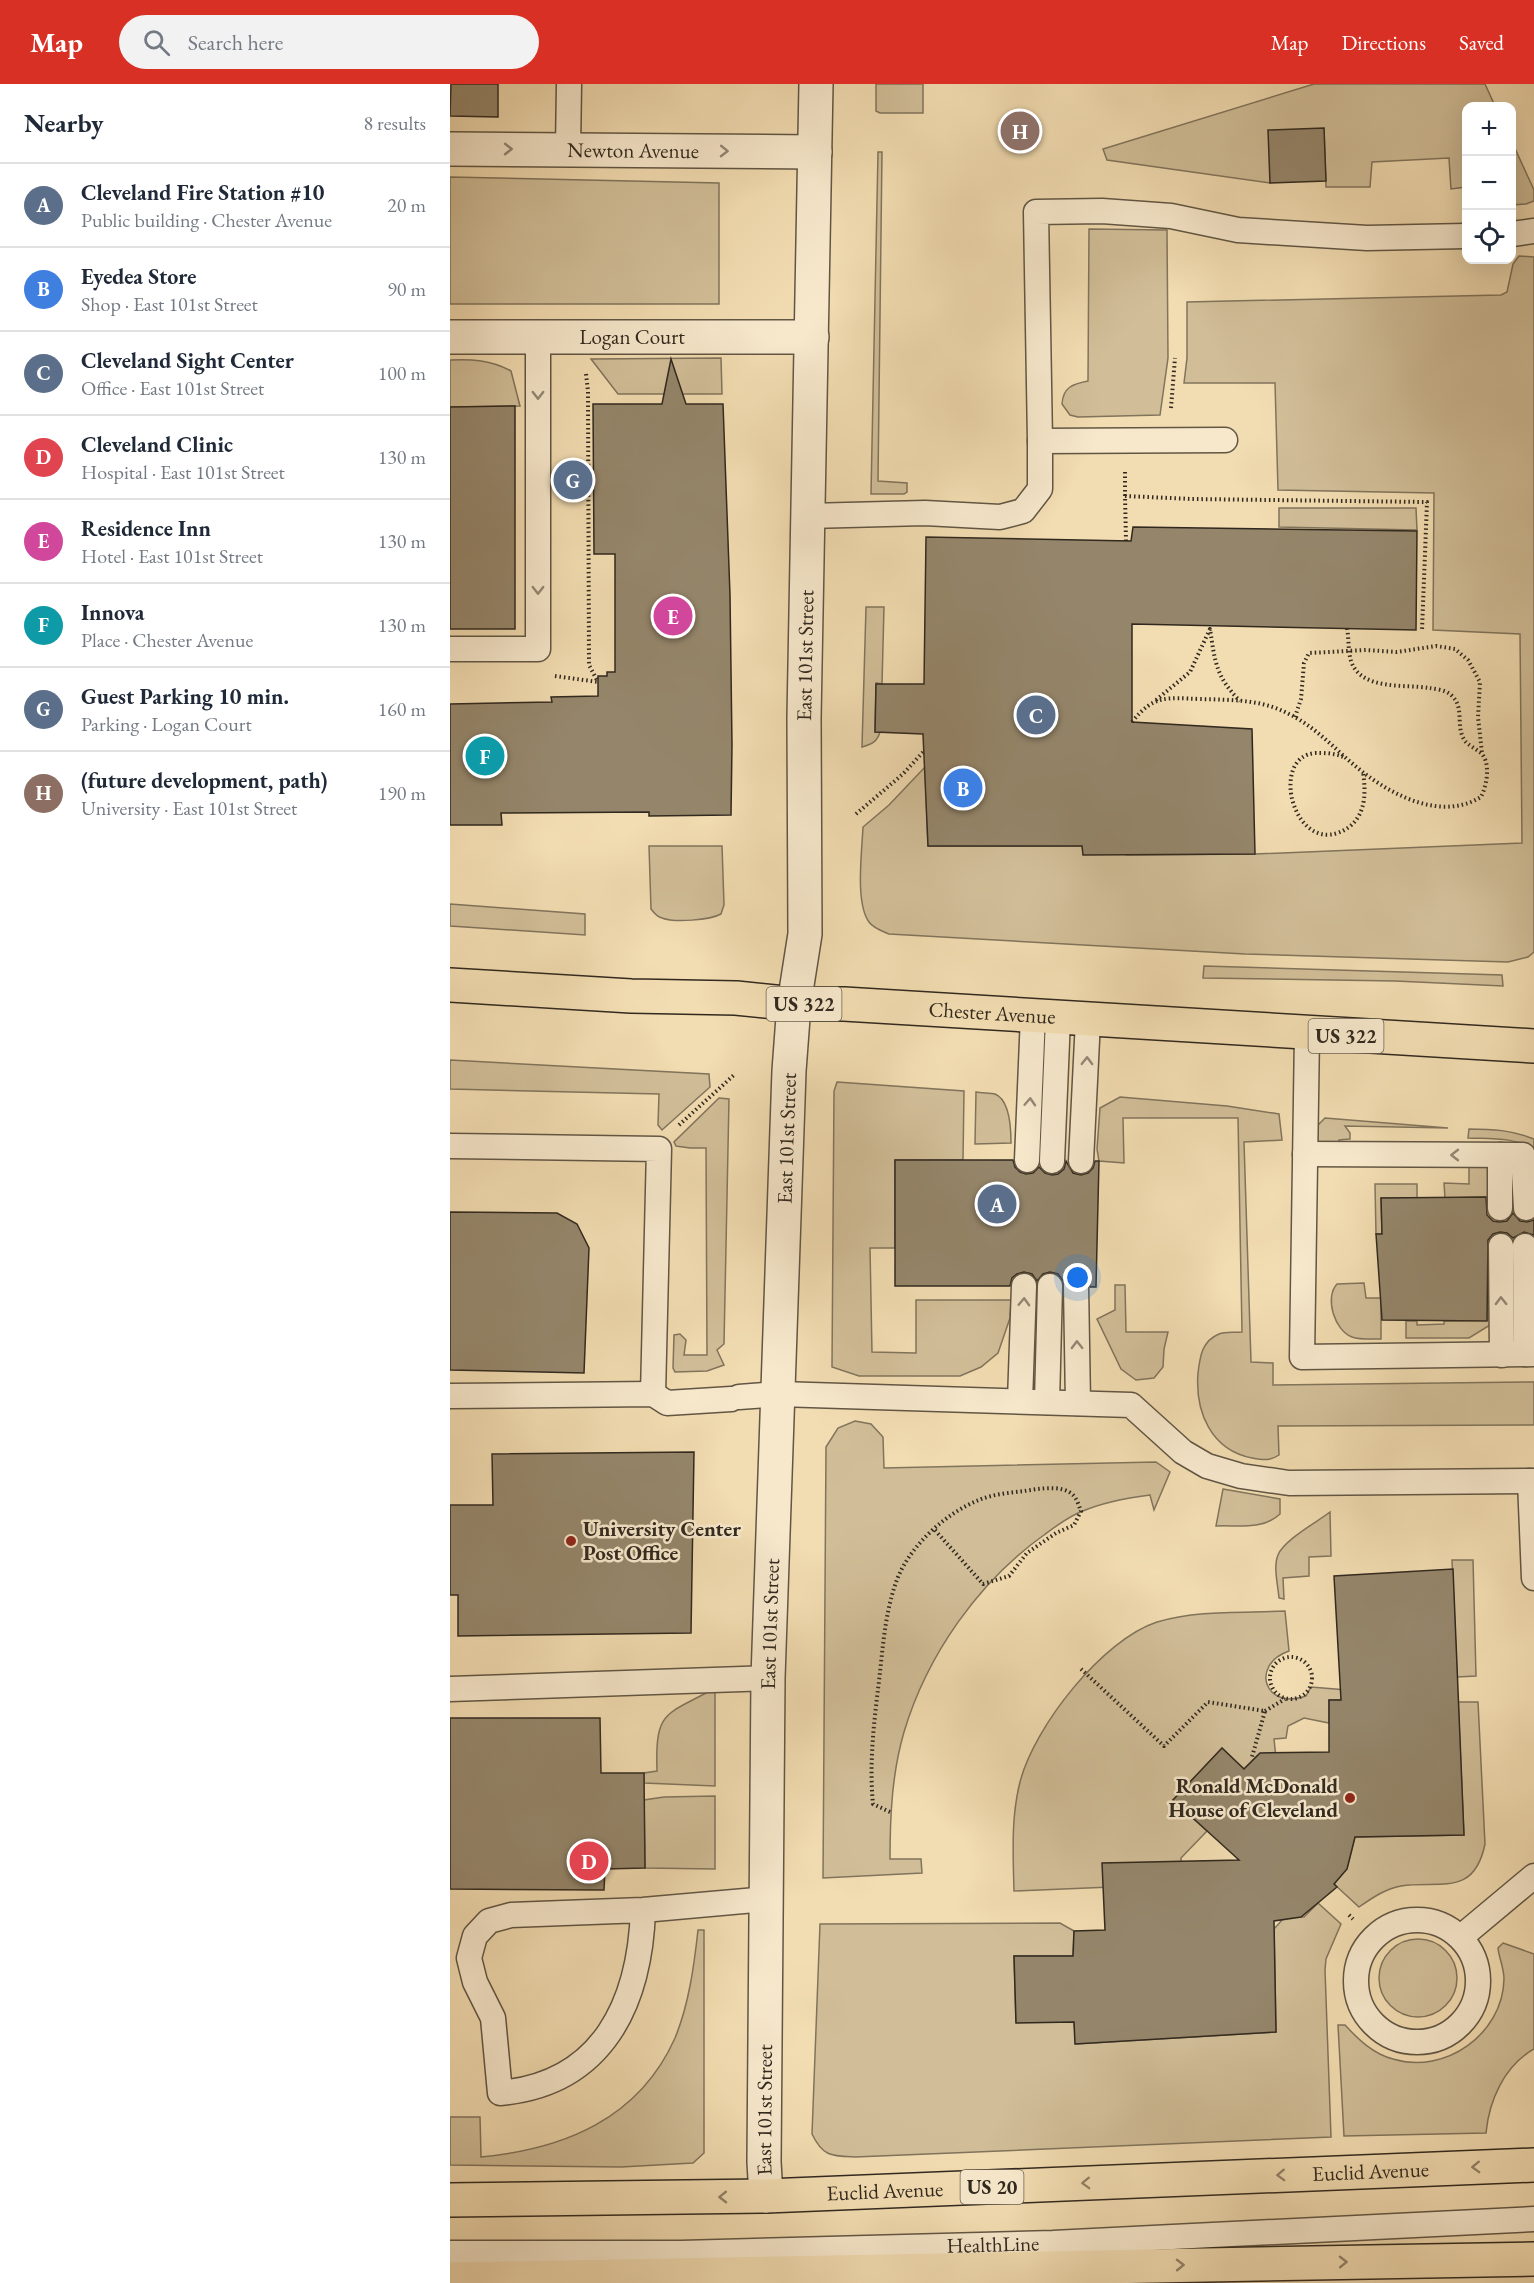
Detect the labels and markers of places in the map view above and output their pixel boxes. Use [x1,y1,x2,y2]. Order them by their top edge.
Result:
pin: H [1000,108,1040,154]
pin: G [554,458,592,502]
pin: E [654,594,692,638]
pin: C [1016,692,1056,738]
pin: F [465,734,504,778]
pin: B [944,766,982,810]
pin: A [978,1182,1016,1226]
place label: University Center Post Office [583,1515,741,1566]
marker: University Center Post Office [564,1534,578,1548]
place label: Ronald McDonald House of Cleveland [1168,1772,1338,1823]
marker: Ronald McDonald House of Cleveland [1343,1791,1357,1805]
pin: D [570,1838,608,1884]

